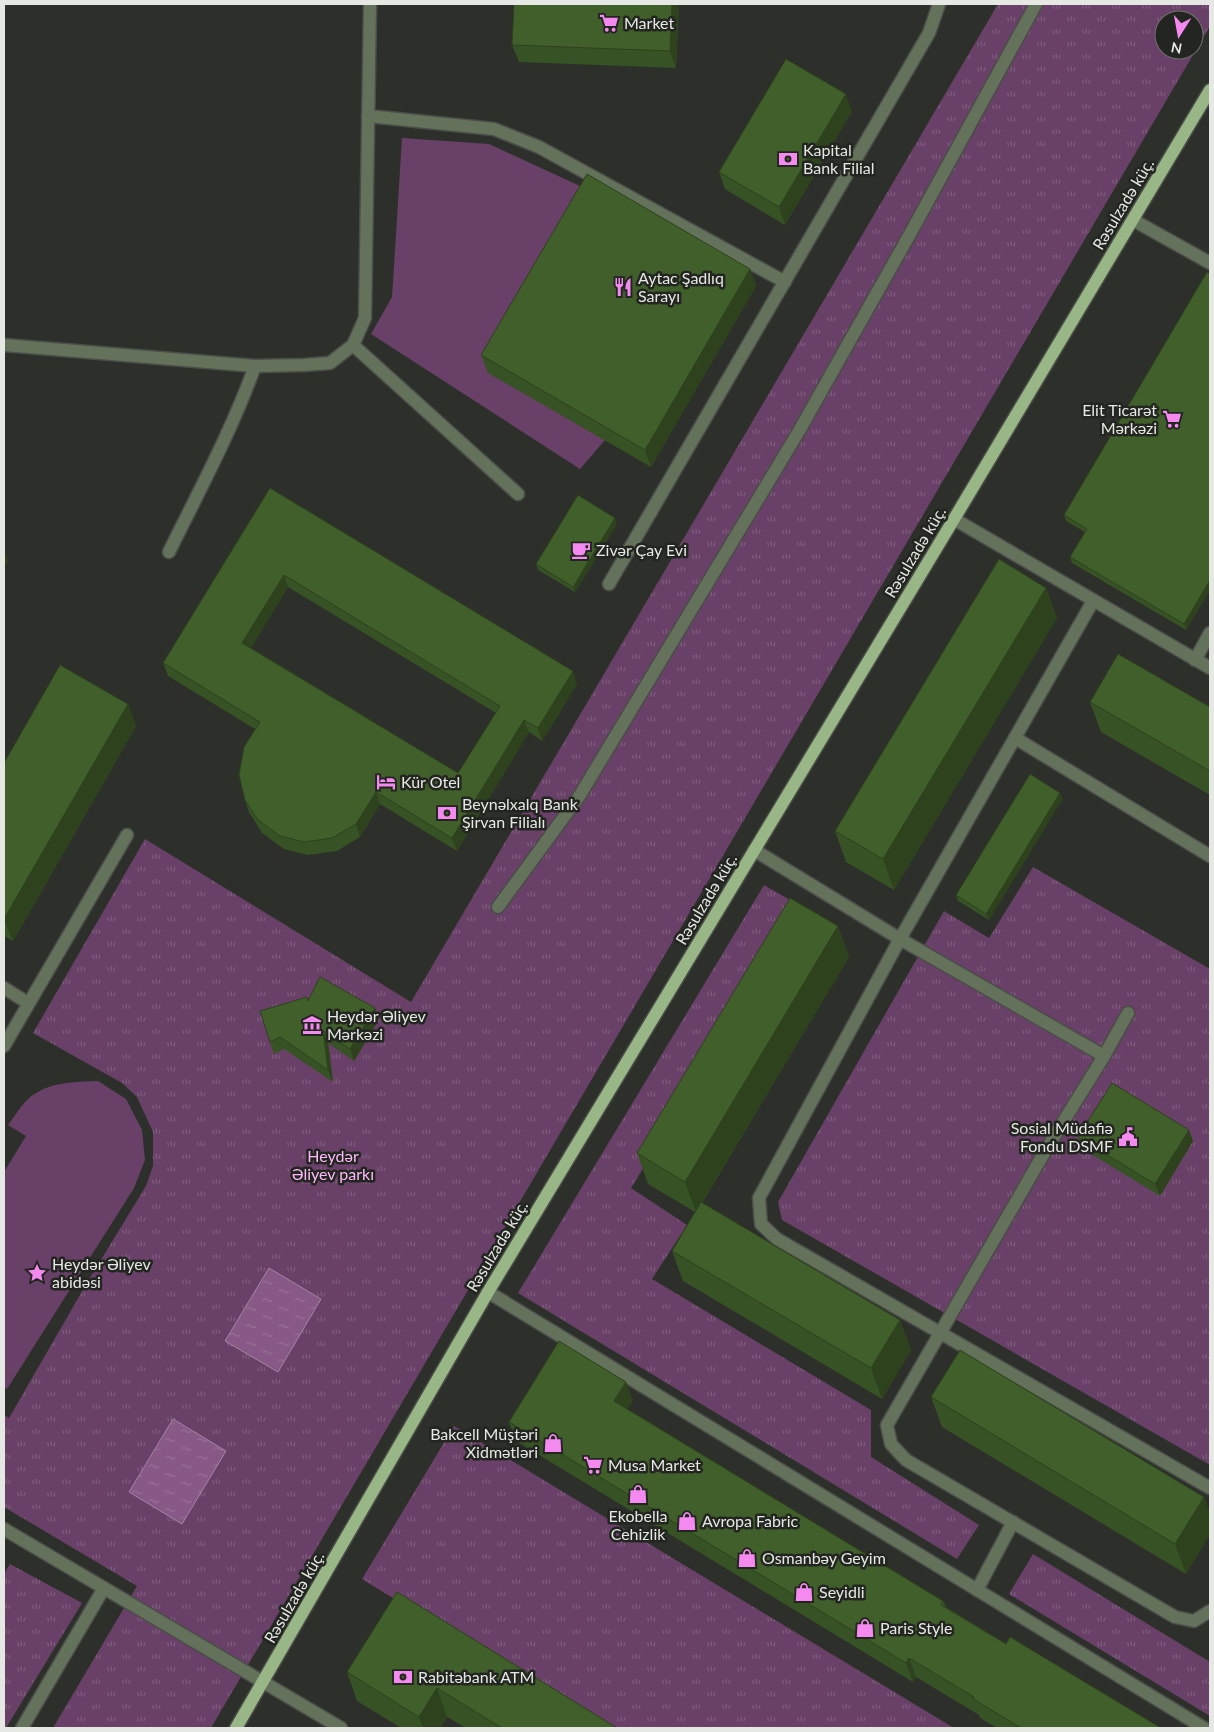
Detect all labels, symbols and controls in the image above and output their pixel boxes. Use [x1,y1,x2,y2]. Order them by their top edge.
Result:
north arrow [1154,10,1204,60]
supermarket icon: Market [598,12,620,34]
place label: Market [624,13,674,32]
text: N [1170,39,1183,58]
place label: Kapital Bank Filial [803,140,875,177]
bank icon: Kapital Bank Filial [777,148,799,170]
street label: Rəsulzadə küç. [1088,155,1157,253]
place label: Aytac Şadlıq Sarayı [638,268,724,305]
restaurant icon: Aytac Şadlıq Sarayı [612,276,634,298]
place label: Elit Ticarət Mərkəzi [1082,400,1157,437]
supermarket icon: Elit Ticarət Mərkəzi [1161,408,1183,430]
street label: Rəsulzadə küç. [880,503,949,601]
cafe icon: Zivər Çay Evi [570,539,592,561]
place label: Zivər Çay Evi [596,540,687,559]
hotel icon: Kür Otel [375,771,397,793]
place label: Kür Otel [401,772,460,791]
place label: Beynəlxalq Bank Şirvan Filialı [462,794,579,831]
bank icon: Beynəlxalq Bank Şirvan Filialı [436,802,458,824]
street label: Rəsulzadə küç. [671,850,740,948]
place label: Heydər Əliyev Mərkəzi [327,1006,427,1043]
museum icon: Heydər Əliyev Mərkəzi [301,1014,323,1036]
place label: Sosial Müdafiə Fondu DSMF [1011,1118,1113,1155]
public building icon: Sosial Müdafiə Fondu DSMF [1117,1126,1139,1148]
park label: Heydər Əliyev parkı [292,1146,374,1183]
street label: Rəsulzadə küç. [462,1197,531,1295]
place label: Heydər Əliyev abidəsi [52,1254,152,1291]
place icon: Heydər Əliyev abidəsi [26,1262,48,1284]
place label: Bakcell Müştəri Xidmətləri [430,1424,538,1461]
shop icon: Bakcell Müştəri Xidmətləri [542,1432,564,1454]
supermarket icon: Musa Market [582,1454,604,1476]
place label: Musa Market [608,1455,701,1474]
shop icon: Ekobella Cehizlik [627,1483,649,1505]
place label: Ekobella Cehizlik [609,1506,667,1543]
shop icon: Avropa Fabric [676,1510,698,1532]
place label: Avropa Fabric [702,1511,799,1530]
street label: Rəsulzadə küç. [260,1547,328,1646]
shop icon: Osmanbəy Geyim [736,1547,758,1569]
place label: Osmanbəy Geyim [762,1548,886,1567]
shop icon: Seyidli [793,1581,815,1603]
place label: Seyidli [819,1582,865,1601]
shop icon: Paris Style [854,1617,876,1639]
place label: Paris Style [880,1618,953,1637]
bank icon: Rabitəbank ATM [392,1666,414,1688]
place label: Rabitəbank ATM [418,1667,534,1686]

